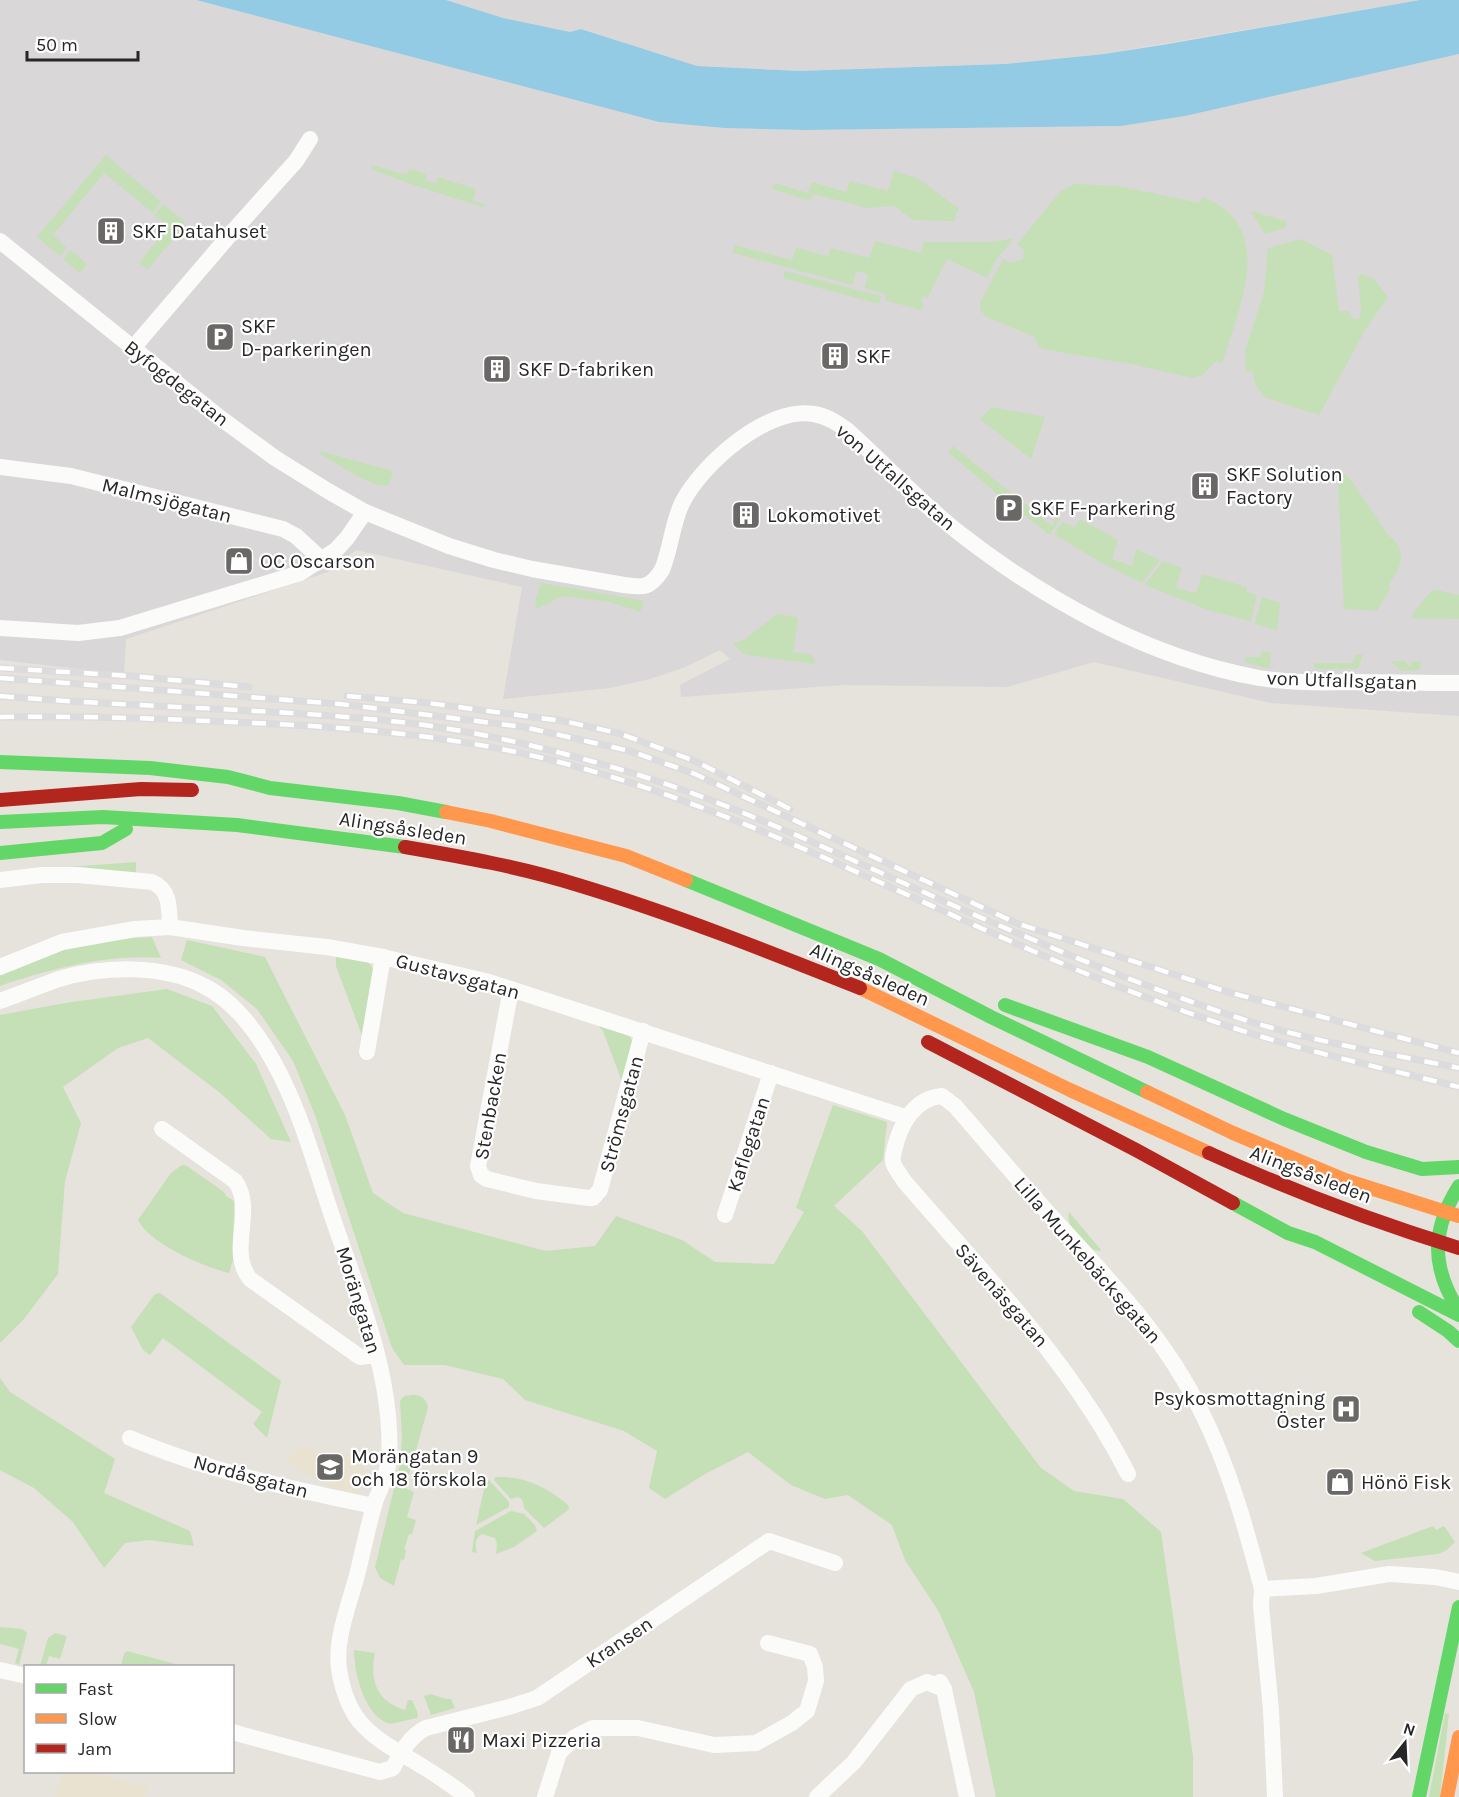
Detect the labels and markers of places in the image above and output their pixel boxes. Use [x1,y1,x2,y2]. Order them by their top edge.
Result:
building icon: SKF Datahuset [95,215,127,247]
place label: SKF Datahuset [132,220,267,243]
place label: SKF D-parkeringen [241,315,372,361]
parking icon: SKF D-parkeringen [204,321,236,353]
building icon: SKF [819,340,851,372]
place label: SKF [856,345,891,368]
building icon: SKF D-fabriken [481,353,513,385]
place label: SKF D-fabriken [518,358,654,381]
place label: SKF Solution Factory [1226,463,1343,509]
building icon: SKF Solution Factory [1189,470,1221,502]
parking icon: SKF F-parkering [993,492,1025,524]
place label: SKF F-parkering [1030,497,1175,520]
building icon: Lokomotivet [730,499,762,531]
place label: Lokomotivet [767,504,881,527]
shop icon: OC Oscarson [223,545,255,577]
place label: OC Oscarson [260,550,375,573]
place label: Psykosmottagning Öster [1153,1387,1326,1433]
hospital icon: Psykosmottagning Öster [1330,1393,1362,1425]
place label: Morängatan 9 och 18 förskola [351,1445,487,1491]
school or university icon: Morängatan 9 och 18 förskola [314,1451,346,1483]
shop icon: Hönö Fisk [1324,1466,1356,1498]
place label: Hönö Fisk [1361,1471,1451,1494]
restaurant icon: Maxi Pizzeria [445,1724,477,1756]
place label: Maxi Pizzeria [482,1729,601,1752]

